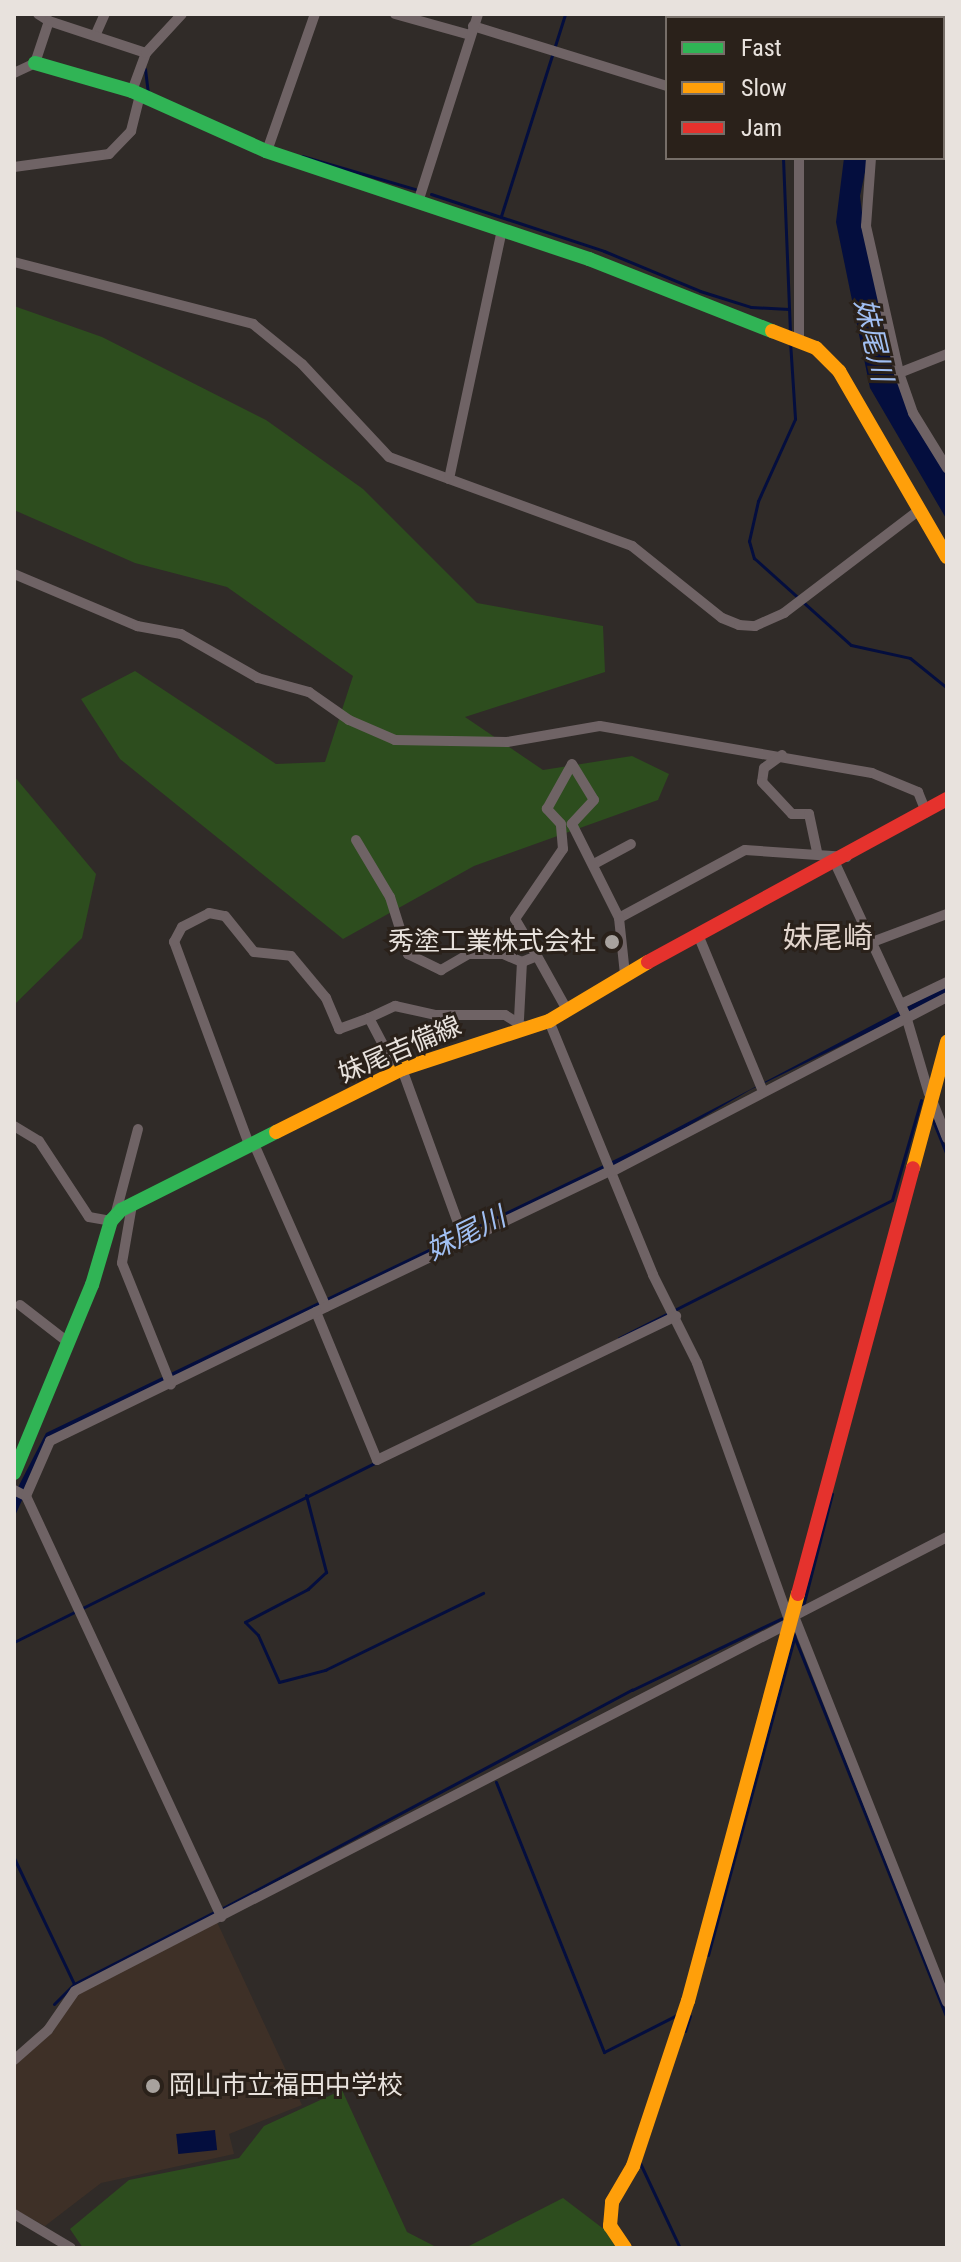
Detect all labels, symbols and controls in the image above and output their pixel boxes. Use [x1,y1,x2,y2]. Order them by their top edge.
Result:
legend [665,16,945,160]
text: Fast [741,34,782,62]
text: Slow [741,74,787,102]
text: Jam [741,114,782,142]
water label: 妹尾川 [847,295,899,385]
district label: 妹尾崎 [783,920,873,956]
place label: 秀塗工業株式会社 [388,926,596,958]
marker: 秀塗工業株式会社 [603,933,621,951]
street label: 妹尾吉備線 [334,1010,466,1090]
water label: 妹尾川 [421,1200,511,1268]
place label: 岡山市立福田中学校 [169,2070,403,2102]
marker: 岡山市立福田中学校 [144,2077,162,2095]

